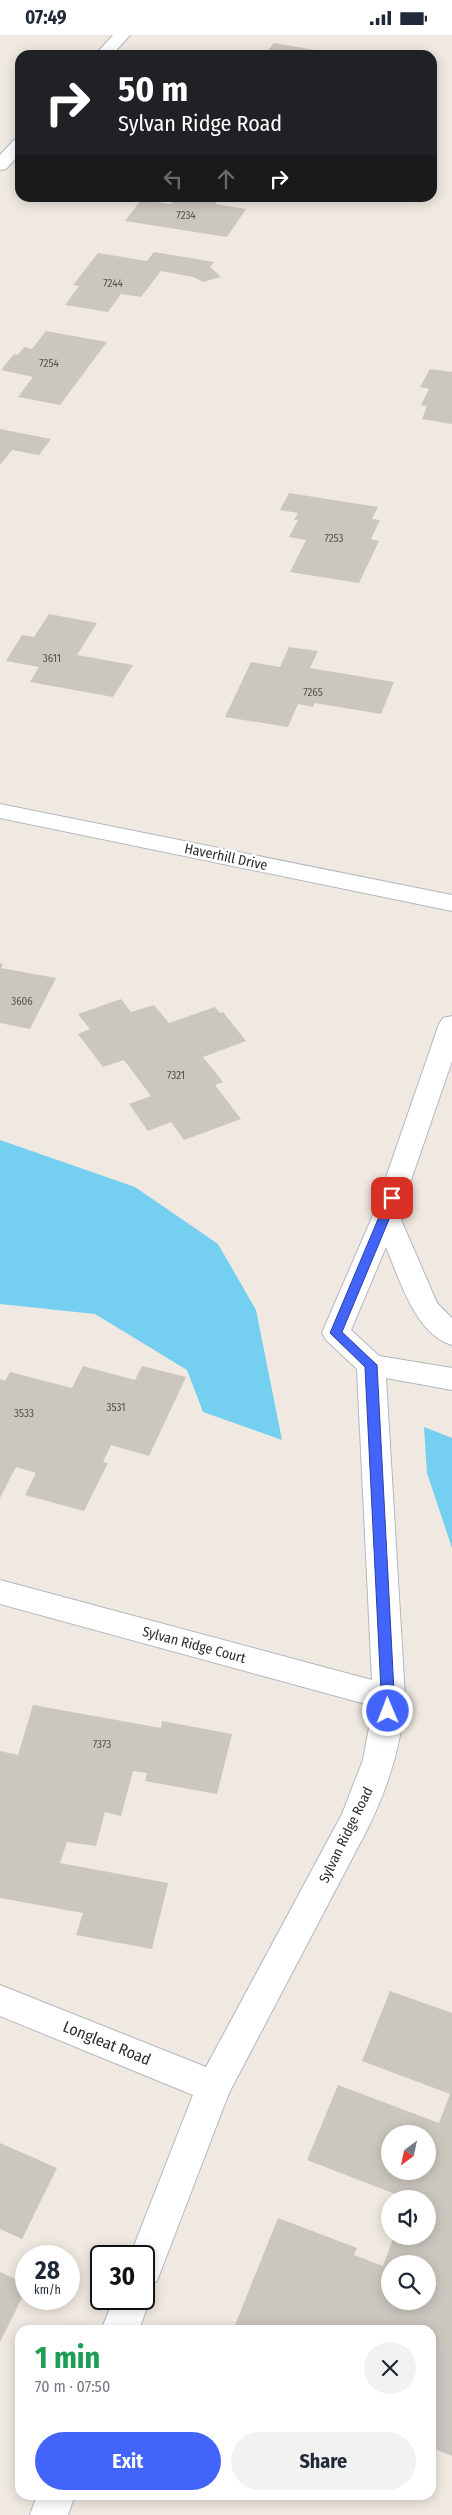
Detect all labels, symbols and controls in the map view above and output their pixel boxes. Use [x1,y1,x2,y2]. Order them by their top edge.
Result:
text: 07:49 [25,6,67,29]
text: 50 m [118,68,188,110]
icon: right [35,70,100,135]
text: Sylvan Ridge Road [118,110,282,137]
icon: left [159,165,187,193]
icon: ahead [212,165,240,193]
icon: right [265,165,293,193]
house number: 7234 [176,209,196,222]
house number: 7244 [103,277,123,290]
house number: 7254 [39,357,59,370]
house number: 7253 [324,532,344,545]
house number: 3611 [43,652,61,665]
house number: 7265 [303,686,323,699]
street label: Haverhill Drive [183,840,269,874]
house number: 3606 [11,995,33,1008]
house number: 7321 [167,1069,185,1082]
pin [371,1177,413,1219]
icon: arrive [378,1184,406,1212]
house number: 3531 [107,1401,125,1414]
house number: 3533 [14,1407,34,1420]
street label: Sylvan Ridge Court [140,1623,248,1667]
position arrow [361,1684,413,1736]
house number: 7373 [93,1738,111,1751]
street label: Sylvan Ridge Road [315,1784,377,1886]
street label: Longleat Road [60,2017,154,2069]
north arrow [381,2125,436,2180]
map controls [381,2125,436,2310]
button: sound [381,2190,436,2245]
speed limit sign: 30 [90,2245,155,2310]
button: search [381,2255,436,2310]
text: 28 [35,2256,60,2286]
text: km/h [34,2283,61,2297]
text: 1 min [35,2340,100,2376]
button: close [364,2342,416,2394]
text: 70 m · 07:50 [35,2377,110,2396]
button: Exit [35,2432,221,2490]
button: Share [231,2432,416,2490]

